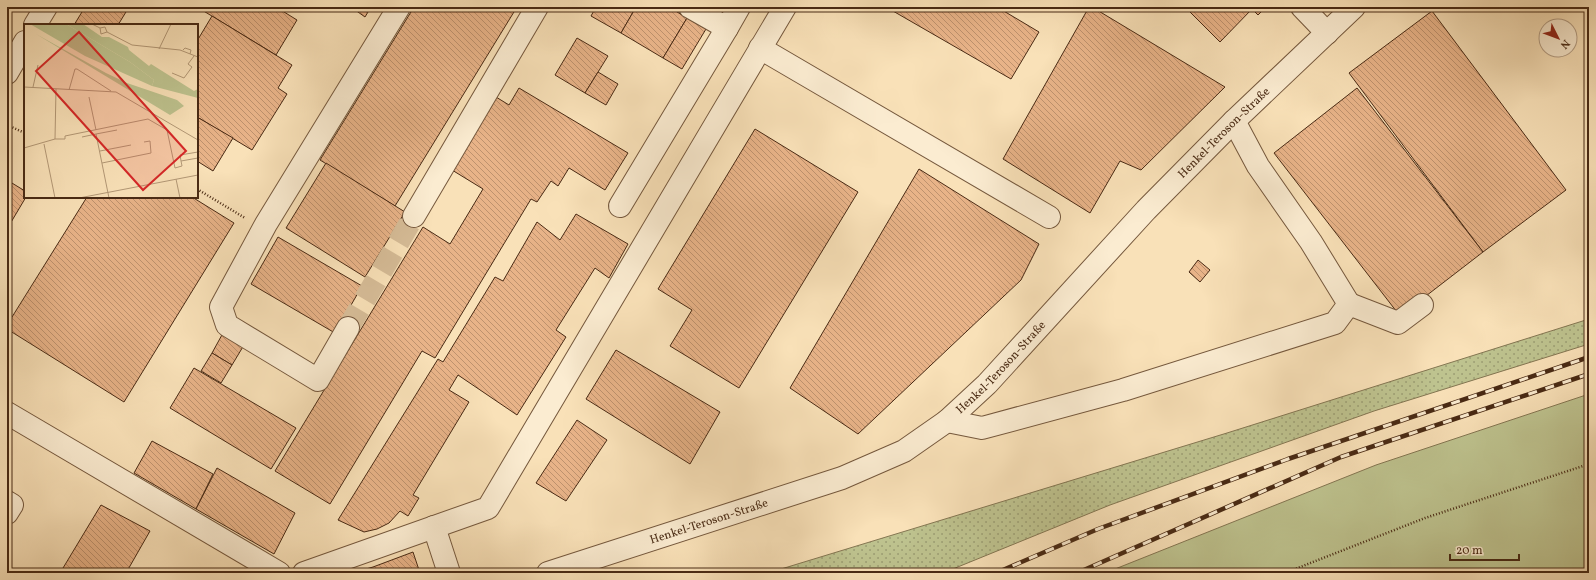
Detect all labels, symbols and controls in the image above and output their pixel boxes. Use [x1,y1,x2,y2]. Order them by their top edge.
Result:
north arrow [1538,18,1578,58]
inset map [24,24,198,198]
text: N [1556,36,1573,52]
street label: Henkel-Teroson-Straße [1175,84,1274,182]
street label: Henkel-Teroson-Straße [953,318,1050,418]
street label: Henkel-Teroson-Straße [648,495,771,549]
scale bar [1450,536,1519,562]
text: 20 m [1456,543,1483,559]

